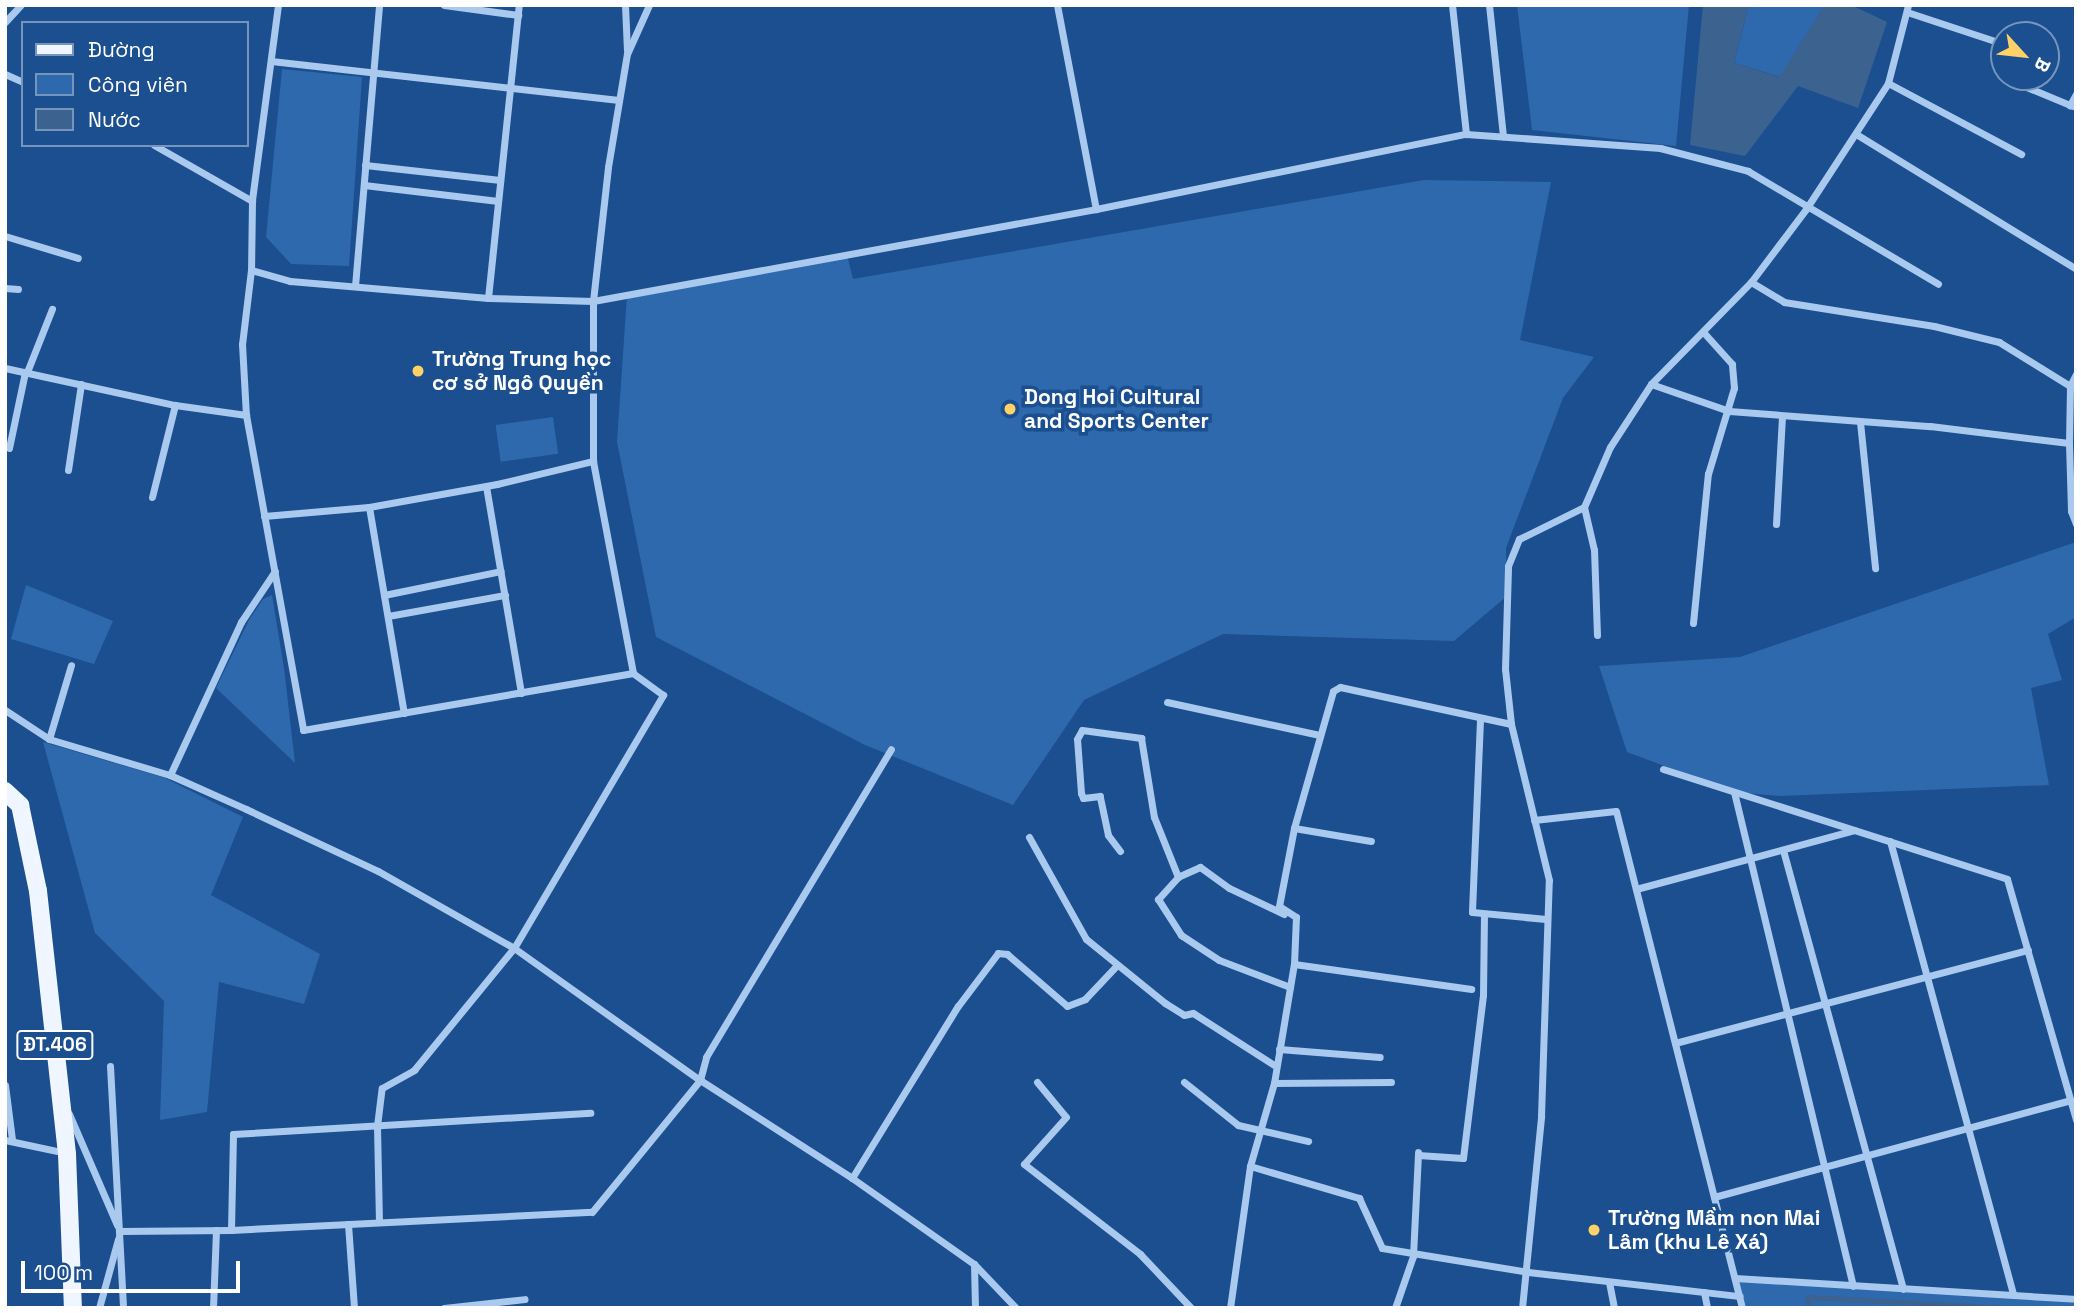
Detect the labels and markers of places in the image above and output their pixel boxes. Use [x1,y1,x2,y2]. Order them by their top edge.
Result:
place label: Trường Trung học cơ sở Ngô Quyền [432,346,612,396]
marker: Trường Trung học cơ sở Ngô Quyền [410,363,426,379]
place label: Dong Hoi Cultural and Sports Center [1024,384,1209,434]
marker: Dong Hoi Cultural and Sports Center [1002,401,1018,417]
place label: Trường Mầm non Mai Lâm (khu Lê Xá) [1608,1205,1820,1255]
marker: Trường Mầm non Mai Lâm (khu Lê Xá) [1586,1222,1602,1238]

